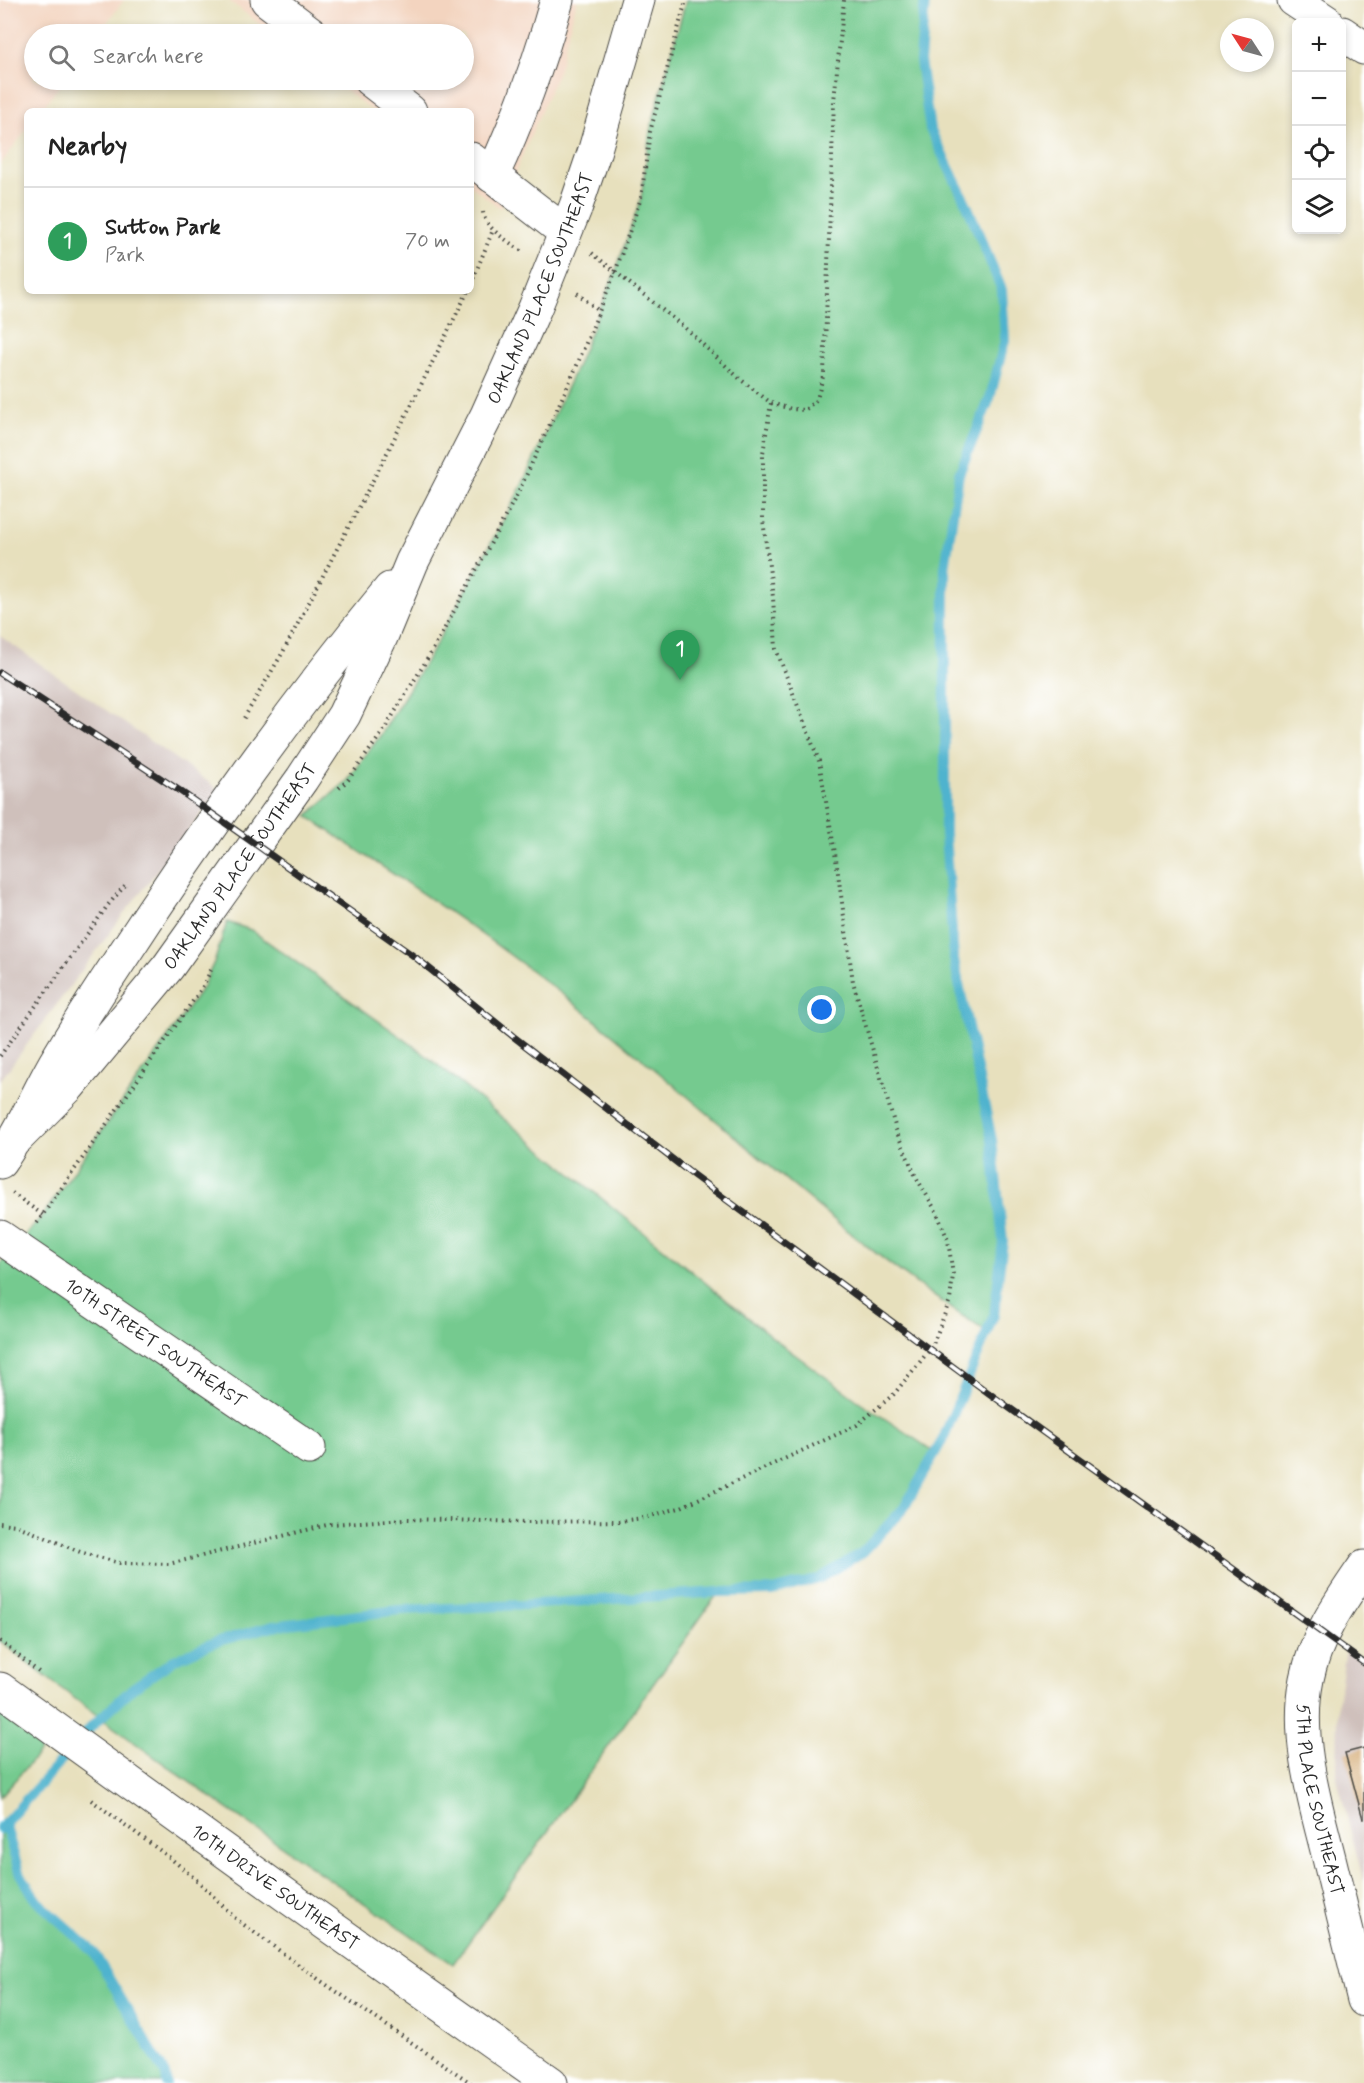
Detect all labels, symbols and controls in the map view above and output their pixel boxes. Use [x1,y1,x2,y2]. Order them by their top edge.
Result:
north arrow [1220,18,1274,72]
map controls [1292,18,1346,234]
button: + [1292,18,1346,72]
search box [24,24,474,90]
icon: search [45,41,78,74]
text: Search here [93,43,204,71]
button: − [1292,72,1346,126]
button: locate [1292,126,1346,180]
text: Nearby [48,130,127,164]
street label: OAKLAND PLACE SOUTHEAST [482,169,600,408]
button: layers [1292,180,1346,234]
text: Sutton Park [105,214,221,242]
text: 1 [63,228,72,255]
text: 70 m [405,228,450,255]
text: Park [105,242,145,269]
pin: 1 [660,630,700,680]
street label: OAKLAND PLACE SOUTHEAST [159,759,322,975]
your location [807,995,836,1024]
street label: 10TH STREET SOUTHEAST [59,1274,251,1415]
street label: 5TH PLACE SOUTHEAST [1290,1704,1349,1898]
street label: 10TH DRIVE SOUTHEAST [186,1820,363,1956]

